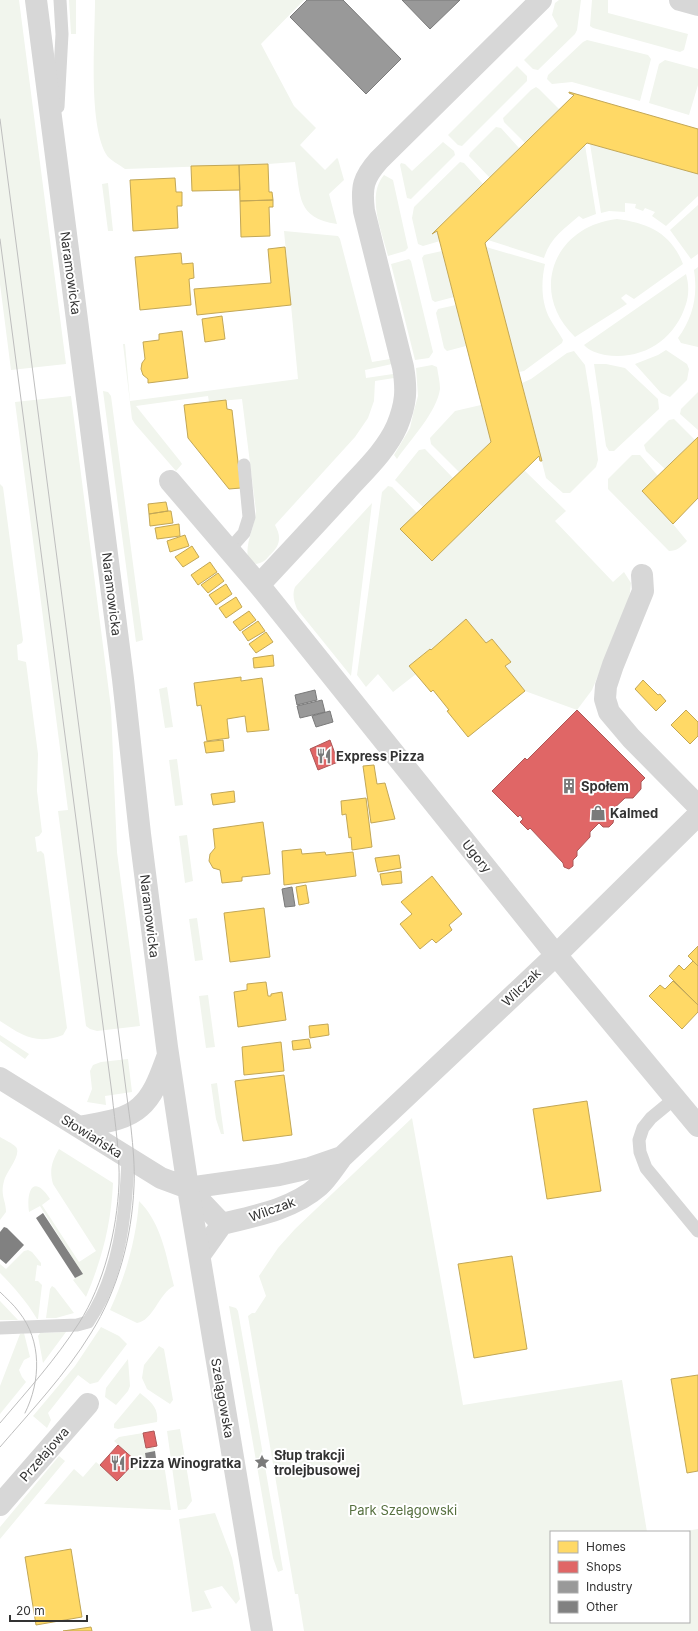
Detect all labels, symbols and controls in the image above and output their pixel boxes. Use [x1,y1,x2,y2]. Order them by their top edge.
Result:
street label: Naramowicka [57,230,85,316]
street label: Naramowicka [99,551,125,637]
restaurant icon: Express Pizza [315,747,333,765]
place label: Express Pizza [336,748,424,764]
building icon: Społem [560,777,578,795]
place label: Społem [581,778,629,794]
shop icon: Kalmed [589,804,607,822]
place label: Kalmed [610,805,658,821]
street label: Ugory [459,836,495,876]
street label: Naramowicka [137,873,163,959]
street label: Wilczak [498,965,544,1009]
street label: Słowiańska [58,1111,126,1161]
street label: Wilczak [247,1193,297,1225]
street label: Szelągowska [208,1357,238,1439]
street label: Przełajowa [16,1424,72,1484]
place label: Słup trakcji trolejbusowej [274,1447,360,1478]
place icon: Słup trakcji trolejbusowej [253,1453,271,1471]
restaurant icon: Pizza Winogratka [109,1454,127,1472]
place label: Pizza Winogratka [130,1455,241,1471]
park label: Park Szelągowski [349,1502,457,1518]
legend [550,1531,690,1623]
text: Homes [586,1539,626,1554]
text: Shops [586,1559,622,1574]
text: Industry [586,1579,633,1594]
scale bar [10,1597,87,1623]
text: Other [586,1599,618,1614]
text: 20 m [16,1603,45,1618]

